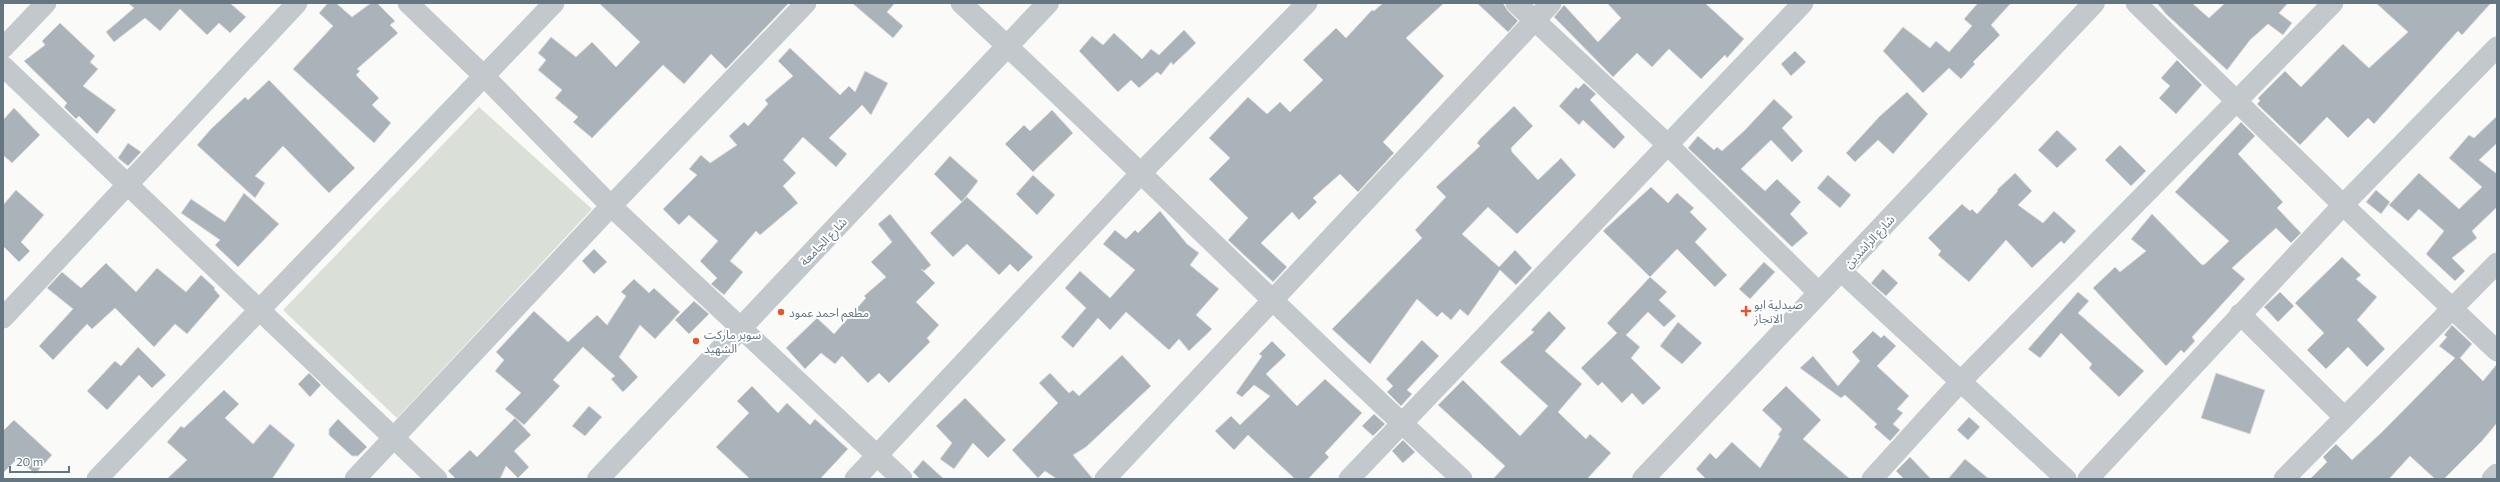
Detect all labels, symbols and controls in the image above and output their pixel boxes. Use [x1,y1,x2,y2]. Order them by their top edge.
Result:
street label: شارع الراشدين [1841,212,1899,272]
street label: شارع الجامعة [797,214,851,270]
place label: صيدلية ابو الانجاز [1753,297,1803,326]
place label: مطعم احمد عمود [789,305,869,322]
marker: صيدلية ابو الانجاز [1741,306,1751,316]
marker: مطعم احمد عمود [776,307,786,317]
place label: سوبر ماركت الشهيد [704,327,761,356]
marker: سوبر ماركت الشهيد [691,336,701,346]
scale bar [10,448,69,474]
text: 20 m [16,454,43,468]

